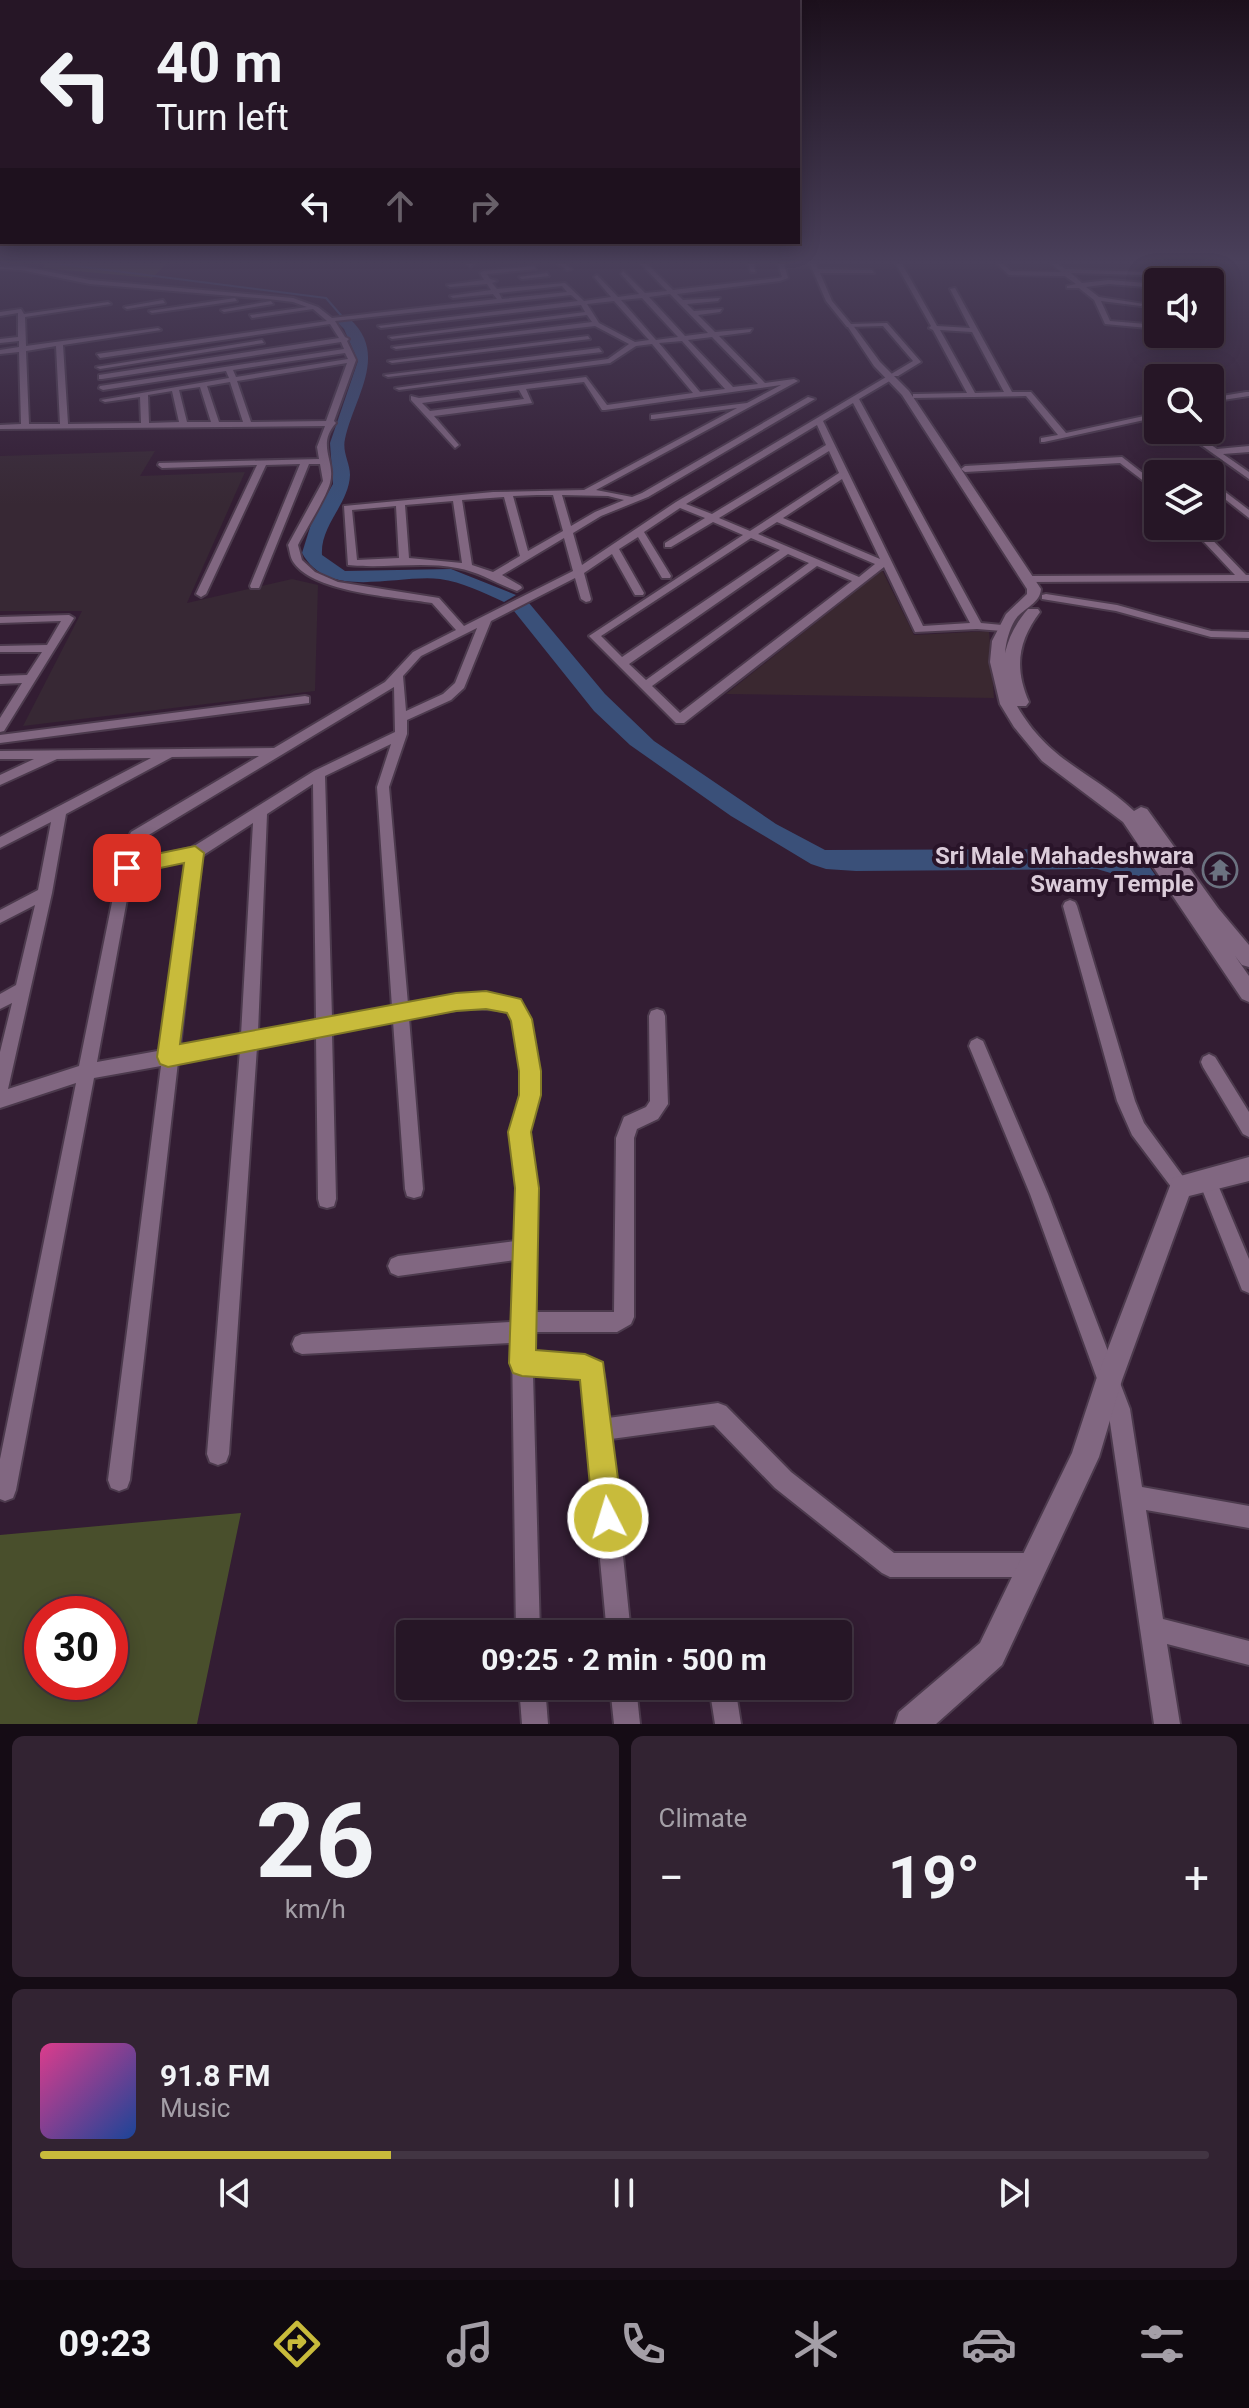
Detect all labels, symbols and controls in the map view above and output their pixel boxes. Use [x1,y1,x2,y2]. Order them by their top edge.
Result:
text: 40 m [156,30,283,96]
icon: left [24,32,128,136]
text: Turn left [156,97,289,139]
icon: left [294,184,338,228]
icon: ahead [378,184,422,228]
icon: right [462,184,506,228]
map controls [1144,268,1224,540]
button: sound [1144,268,1224,348]
button: search [1144,364,1224,444]
button: layers [1144,460,1224,540]
pin [93,834,161,902]
place label: Sri Male Mahadeshwara Swamy Temple [935,842,1194,898]
icon: arrive [105,846,149,890]
temple icon: Sri Male Mahadeshwara Swamy Temple [1201,851,1239,889]
position arrow [566,1476,650,1560]
speed limit sign: 30 [24,1596,128,1700]
text: 09:25 · 2 min · 500 m [481,1642,767,1677]
text: 26 [256,1781,375,1902]
text: Climate [659,1803,747,1833]
text: 19° [888,1842,980,1913]
text: − [659,1852,684,1904]
text: + [1184,1852,1209,1904]
text: km/h [285,1894,346,1924]
text: 91.8 FM [160,2058,271,2093]
text: Music [160,2093,230,2123]
icon: previous [213,2171,257,2215]
icon: pause [602,2171,646,2215]
icon: next [992,2171,1036,2215]
icon: directions [269,2316,325,2372]
icon: music [442,2316,498,2372]
icon: phone [615,2316,671,2372]
icon: climate [788,2316,844,2372]
icon: car [961,2316,1017,2372]
icon: filters [1134,2316,1190,2372]
text: 09:23 [59,2323,151,2365]

